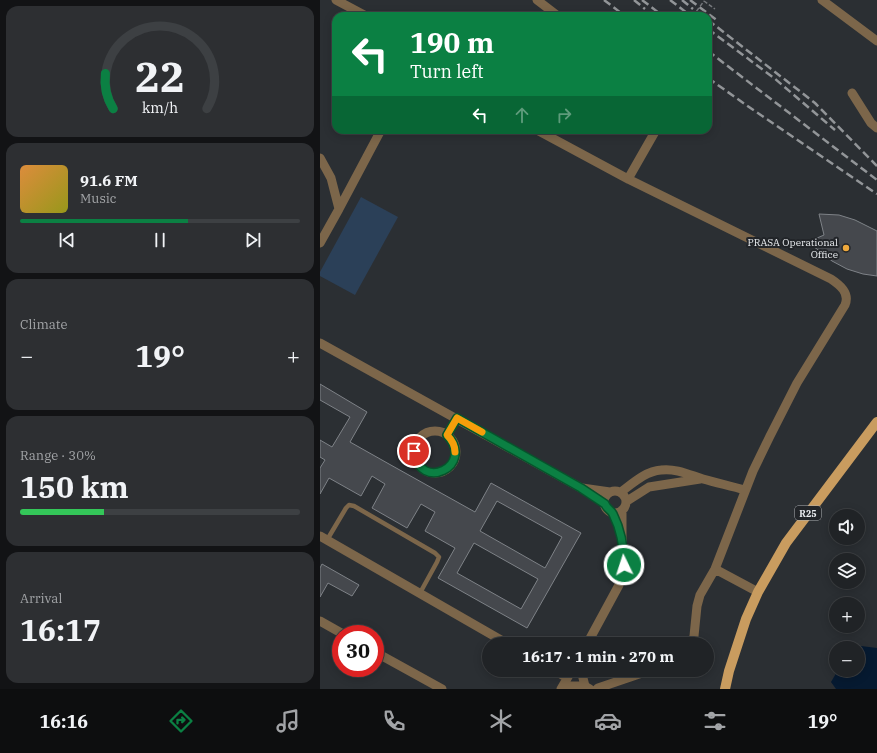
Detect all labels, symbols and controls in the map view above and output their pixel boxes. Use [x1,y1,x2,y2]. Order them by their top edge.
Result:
text: 190 m [410,24,494,61]
icon: left [344,28,396,80]
text: 22 [135,49,185,103]
text: Turn left [410,60,484,83]
text: km/h [142,98,178,117]
icon: left [469,104,491,126]
icon: ahead [511,104,533,126]
icon: right [553,104,575,126]
text: 91.6 FM [80,171,138,190]
text: Music [80,190,117,207]
icon: previous [56,229,78,251]
icon: pause [149,229,171,251]
icon: next [242,229,264,251]
place label: PRASA Operational Office [747,236,838,261]
marker: PRASA Operational Office [841,243,851,253]
text: Climate [20,316,67,333]
text: 19° [135,336,185,375]
text: − [20,341,33,370]
text: + [287,341,300,370]
pin [397,434,431,468]
icon: arrive [403,440,425,462]
text: Range · 30% [20,447,96,464]
text: 150 km [20,467,129,506]
road number: R25 [795,506,821,520]
map controls [829,509,865,677]
button: sound [829,509,865,545]
position arrow [603,544,645,586]
button: layers [829,553,865,589]
text: Arrival [20,590,62,607]
button: + [829,597,865,633]
text: 16:17 [20,610,101,649]
speed limit sign: 30 [332,625,384,677]
button: − [829,641,865,677]
text: 16:17 · 1 min · 270 m [522,647,674,666]
icon: directions [167,707,195,735]
icon: music [274,707,302,735]
icon: phone [380,707,408,735]
icon: climate [487,707,515,735]
icon: car [594,707,622,735]
icon: filters [701,707,729,735]
text: 16:16 [39,710,88,733]
text: 19° [808,710,838,733]

